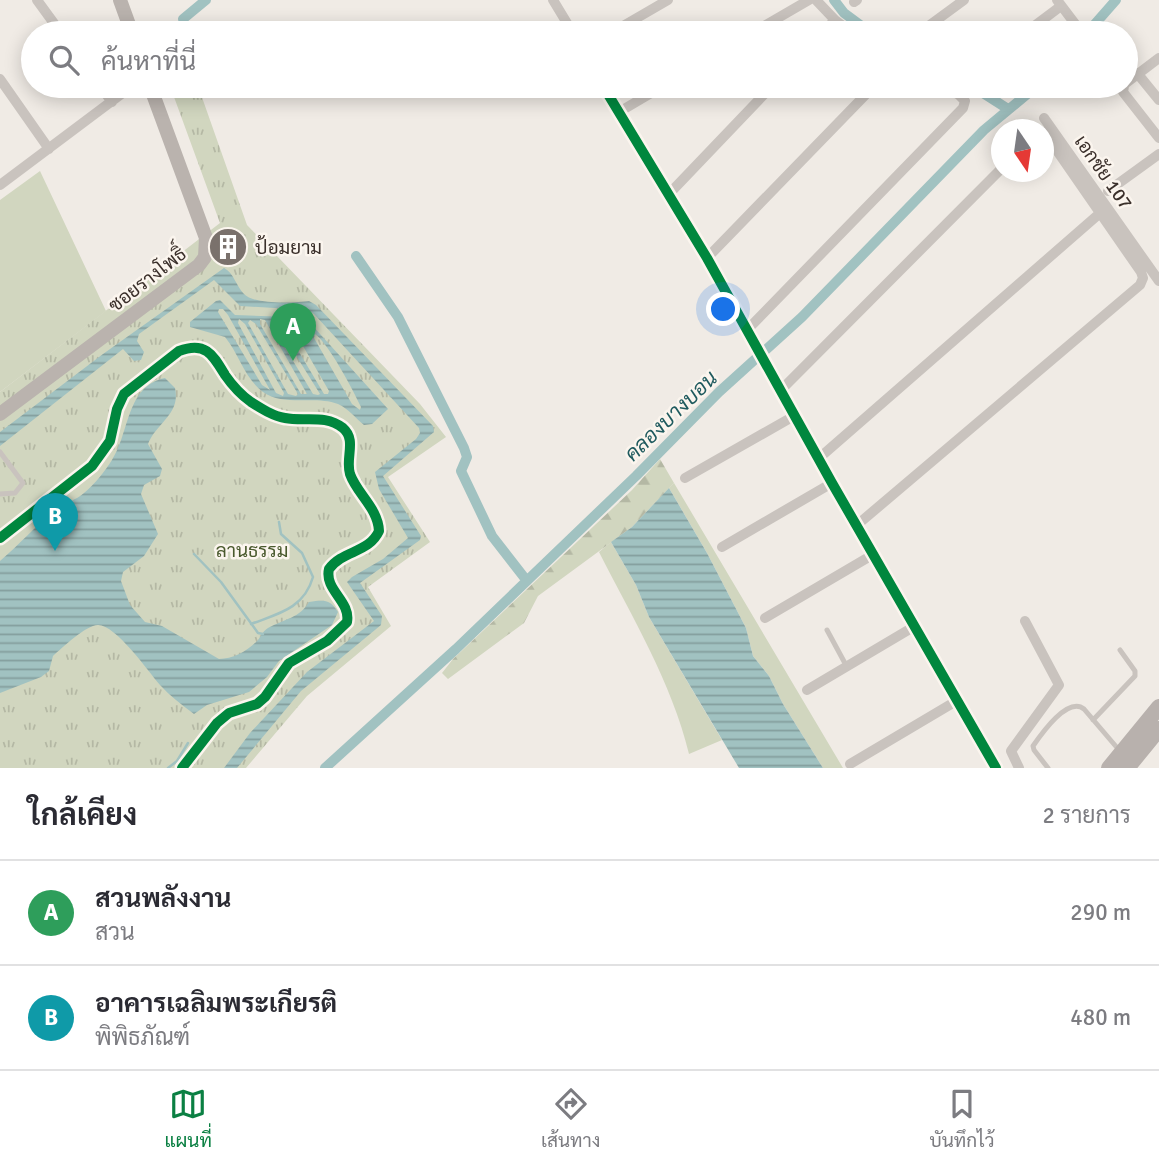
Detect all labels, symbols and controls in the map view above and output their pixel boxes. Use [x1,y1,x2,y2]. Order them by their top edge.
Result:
search box [21,21,1138,98]
icon: search [45,41,83,79]
text: ค้นหาที่นี่ [101,46,196,78]
north arrow [991,119,1054,182]
street label: เอกชัย 107 [1069,131,1137,214]
building icon: ป้อมยาม [207,226,249,268]
place label: ป้อมยาม [255,235,322,260]
street label: ซอยรางโพธิ์ [100,236,191,318]
your location [706,292,740,326]
pin: A [270,303,316,361]
water label: คลองบางบอน [619,365,723,467]
pin: B [32,493,78,551]
park label: ลานธรรม [216,539,288,563]
text: ใกล้เคียง [28,797,137,834]
text: 2 รายการ [1043,801,1131,830]
text: สวนพลังงาน [95,883,231,915]
text: A [44,898,58,927]
text: 290 m [1070,898,1131,927]
text: สวน [95,918,135,947]
text: อาคารเฉลิมพระเกียรติ [95,988,337,1020]
text: B [44,1003,58,1032]
text: 480 m [1070,1003,1131,1032]
text: พิพิธภัณฑ์ [95,1023,190,1052]
tab: แผนที่ [165,1085,212,1153]
tab: เส้นทาง [541,1085,600,1153]
tab: บันทึกไว้ [929,1085,994,1153]

